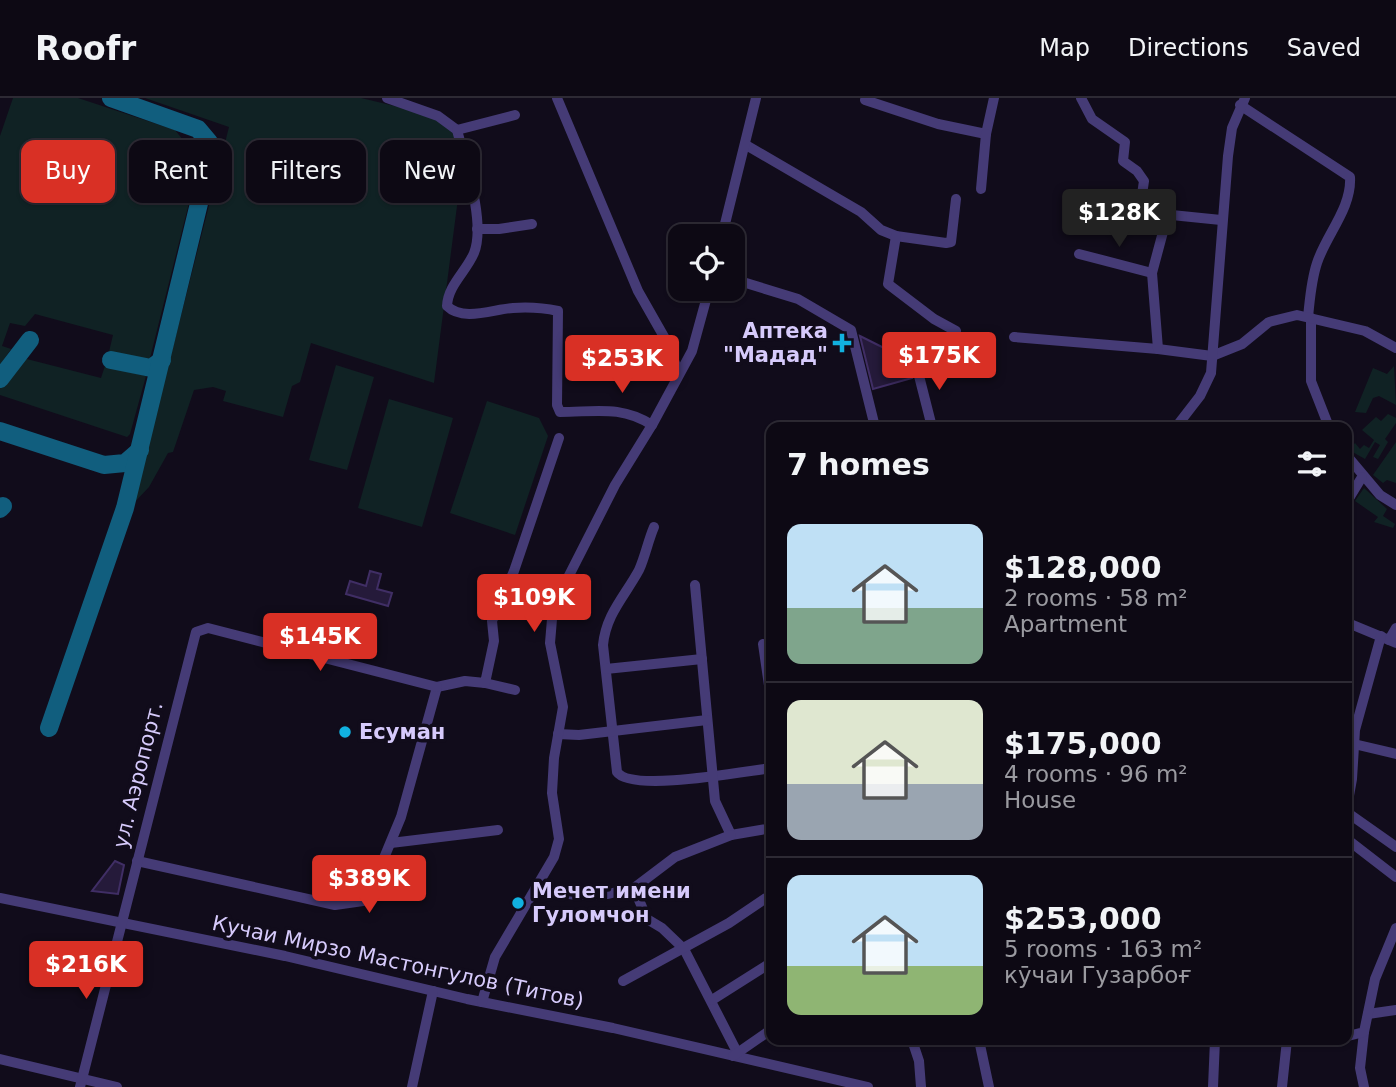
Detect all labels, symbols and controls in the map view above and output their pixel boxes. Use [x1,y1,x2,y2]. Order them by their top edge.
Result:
text: Roofr [35,29,136,68]
text: Map [1039,34,1090,62]
text: Directions [1128,34,1249,62]
text: Saved [1287,34,1361,62]
chip: Buy [21,140,115,203]
chip: Rent [129,140,232,203]
chip: Filters [246,140,366,203]
chip: New [380,140,480,203]
pin: $128K [1070,190,1168,249]
text: $128K [1078,199,1160,225]
map controls [668,224,745,301]
button: locate [668,224,745,301]
place label: Аптека "Мадад" [723,319,828,367]
pin: $175K [890,332,988,392]
marker: Аптека "Мадад" [834,335,850,351]
pin: $253K [573,336,671,395]
text: $175K [898,342,980,368]
text: $253K [581,345,663,371]
icon: filters [1293,445,1331,483]
text: 7 homes [787,447,930,482]
text: $128,000 [1004,550,1162,585]
icon: home [843,552,927,636]
pin: $109K [485,574,583,634]
text: $109K [493,584,575,610]
text: 2 rooms · 58 m² [1004,585,1188,611]
text: Apartment [1004,611,1127,637]
pin: $145K [271,614,369,673]
text: $145K [279,623,361,649]
street label: ул. Аэропорт. [108,699,168,851]
place label: Есуман [359,720,445,744]
marker: Есуман [337,724,353,740]
text: $175,000 [1004,726,1162,761]
icon: home [843,728,927,812]
text: 4 rooms · 96 m² [1004,761,1188,787]
text: House [1004,787,1076,813]
pin: $389K [320,856,418,915]
text: $389K [328,865,410,891]
place label: Мечет имени Гуломчон [532,879,691,927]
marker: Мечет имени Гуломчон [510,895,526,911]
text: $253,000 [1004,901,1162,936]
icon: home [843,903,927,987]
street label: Кучаи Мирзо Мастонгулов (Титов) [210,911,586,1013]
text: 5 rooms · 163 m² [1004,936,1202,962]
pin: $216K [37,942,135,1001]
text: $216K [45,951,127,977]
text: кӯчаи Гузарбоғ [1004,962,1192,988]

